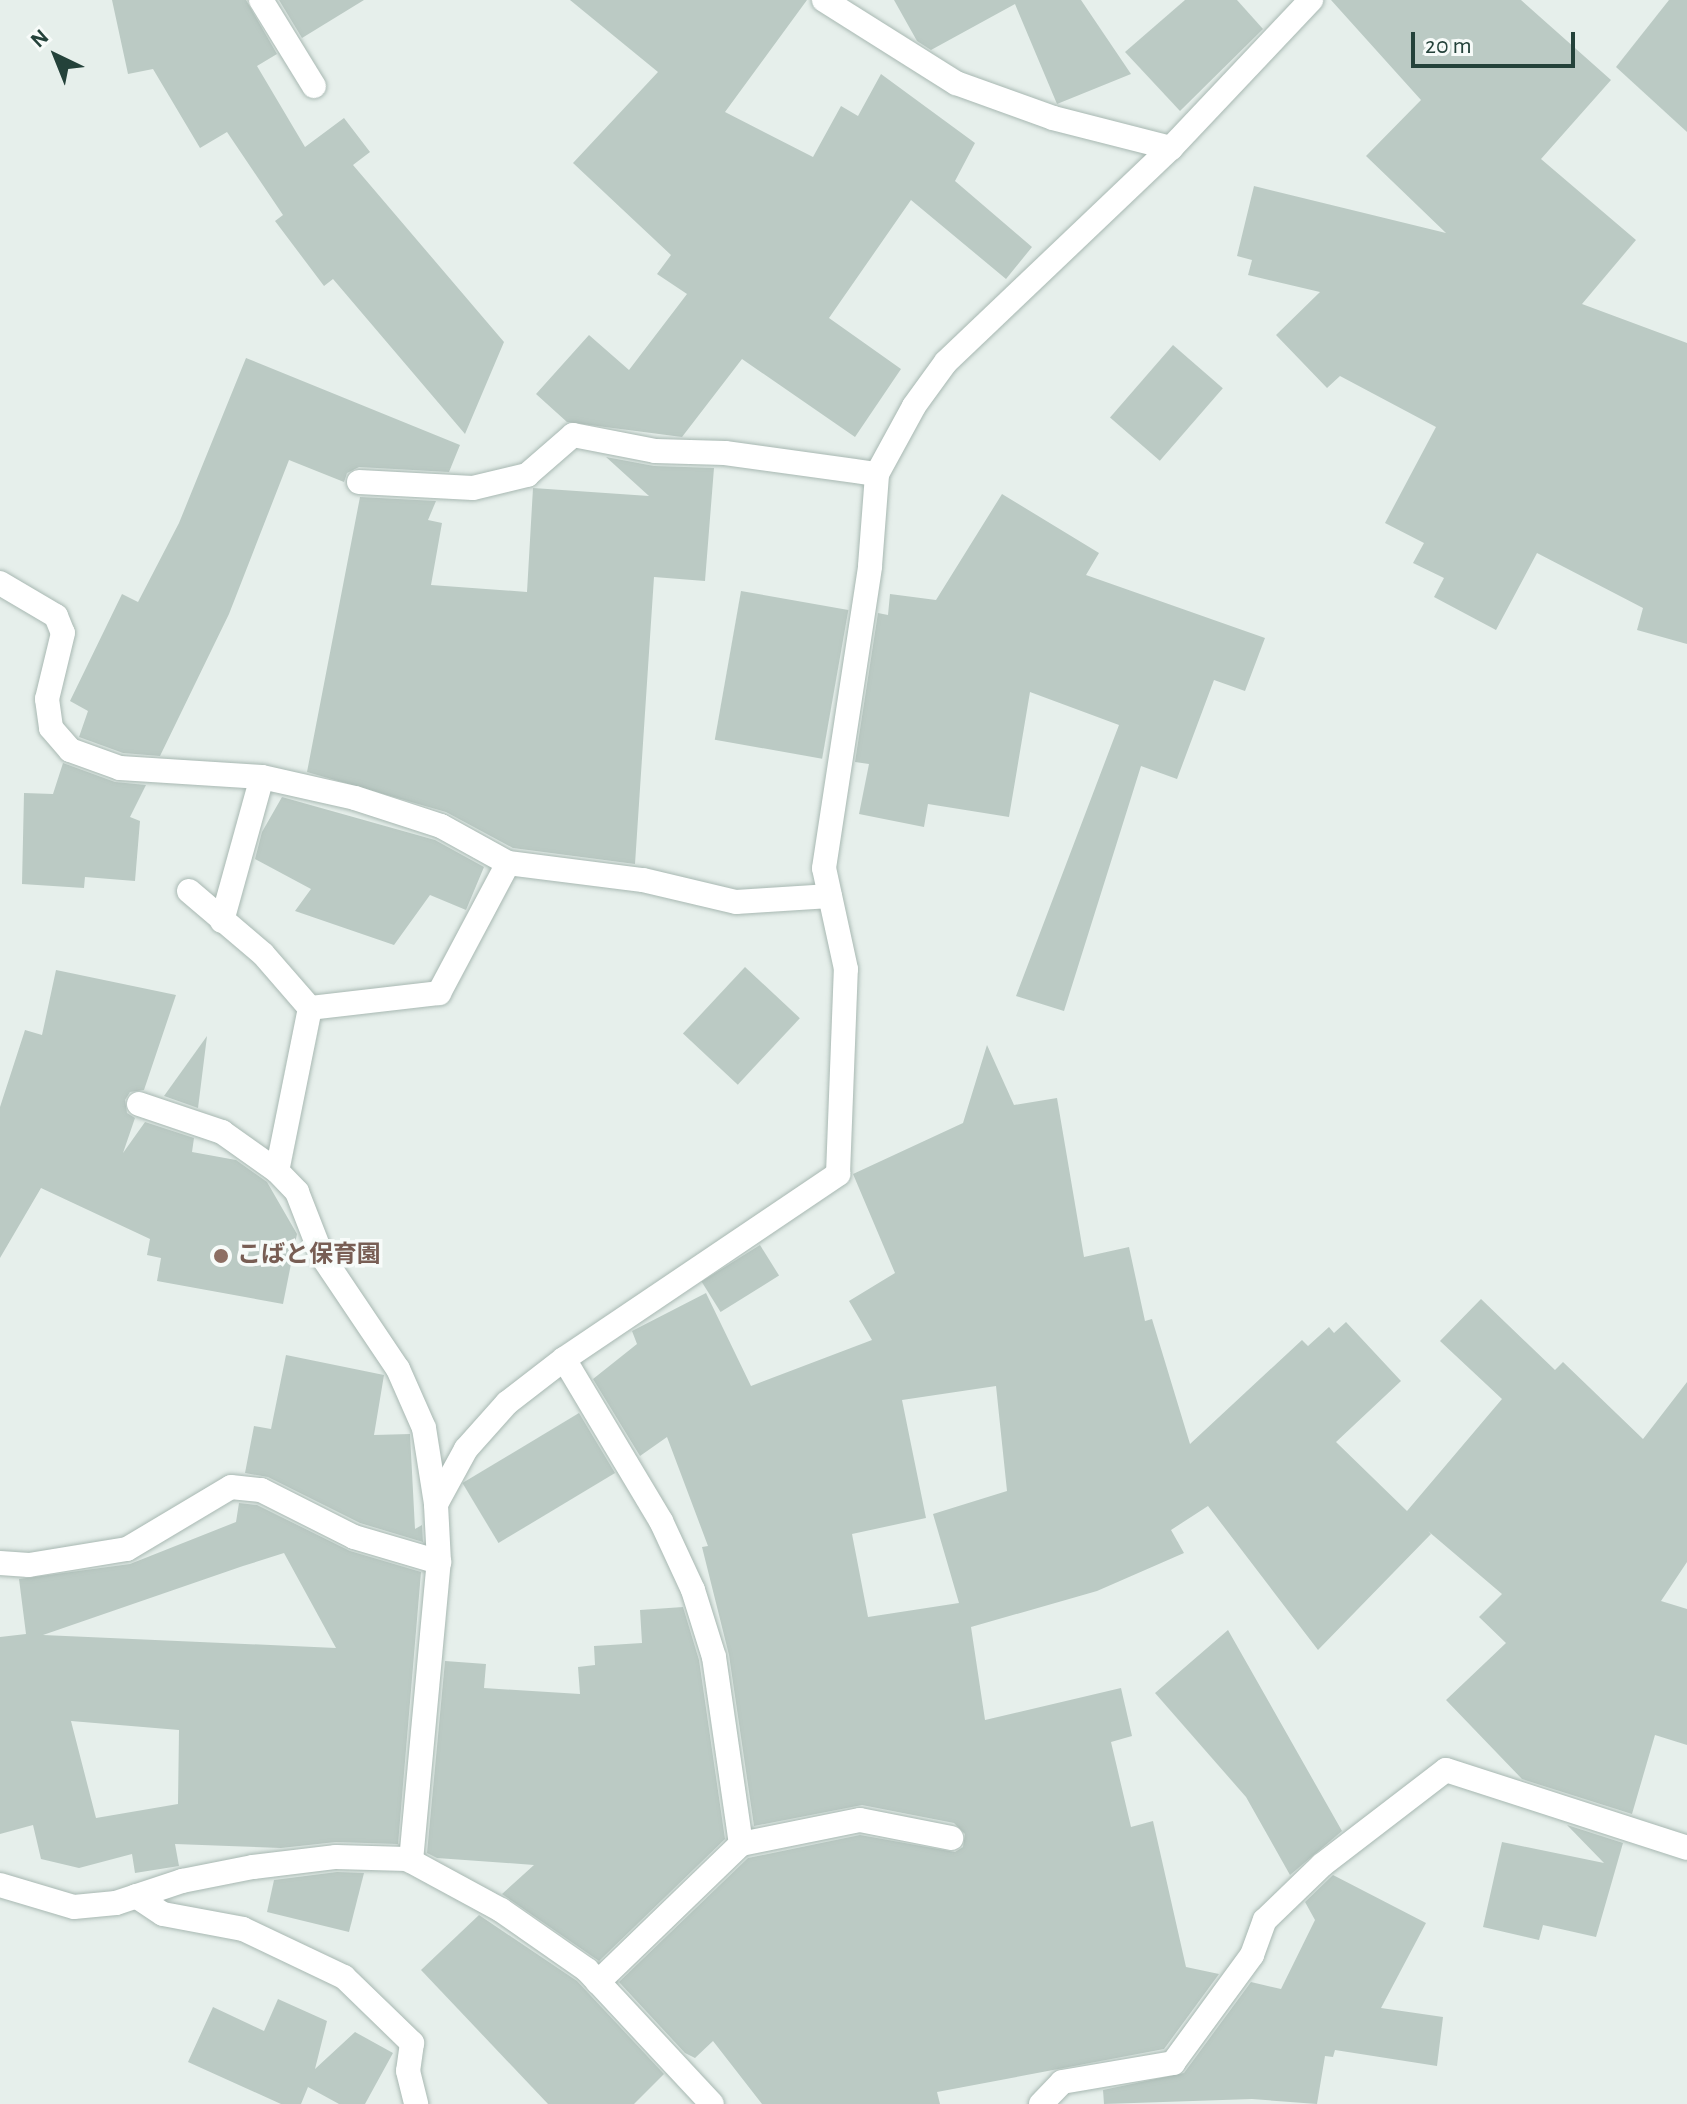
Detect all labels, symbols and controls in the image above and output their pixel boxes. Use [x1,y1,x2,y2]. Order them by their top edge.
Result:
north arrow [16,16,96,96]
scale bar [1415,16,1579,66]
text: N [27,25,53,52]
text: 20 m [1425,34,1472,58]
place label: こばと保育園 [237,1242,381,1270]
marker: こばと保育園 [212,1247,230,1265]

